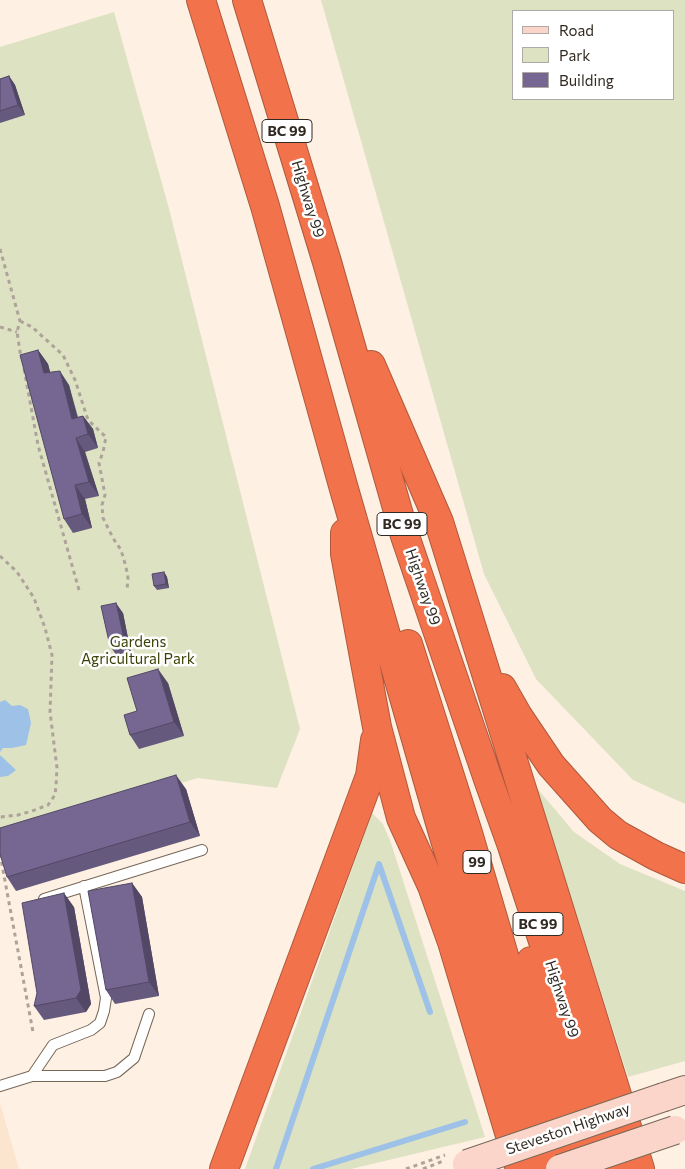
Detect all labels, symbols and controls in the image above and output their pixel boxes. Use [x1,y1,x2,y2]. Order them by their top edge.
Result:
legend [512,10,675,100]
text: Road [559,21,594,39]
text: Park [559,46,590,64]
text: Building [559,71,614,89]
road number: BC 99 [262,120,312,142]
street label: Highway 99 [288,158,328,240]
road number: BC 99 [377,512,427,536]
street label: Highway 99 [401,546,445,628]
park label: Gardens Agricultural Park [81,633,195,668]
road number: 99 [463,850,491,874]
road number: BC 99 [513,912,563,936]
street label: Highway 99 [541,958,583,1040]
street label: Steveston Highway [504,1099,632,1159]

